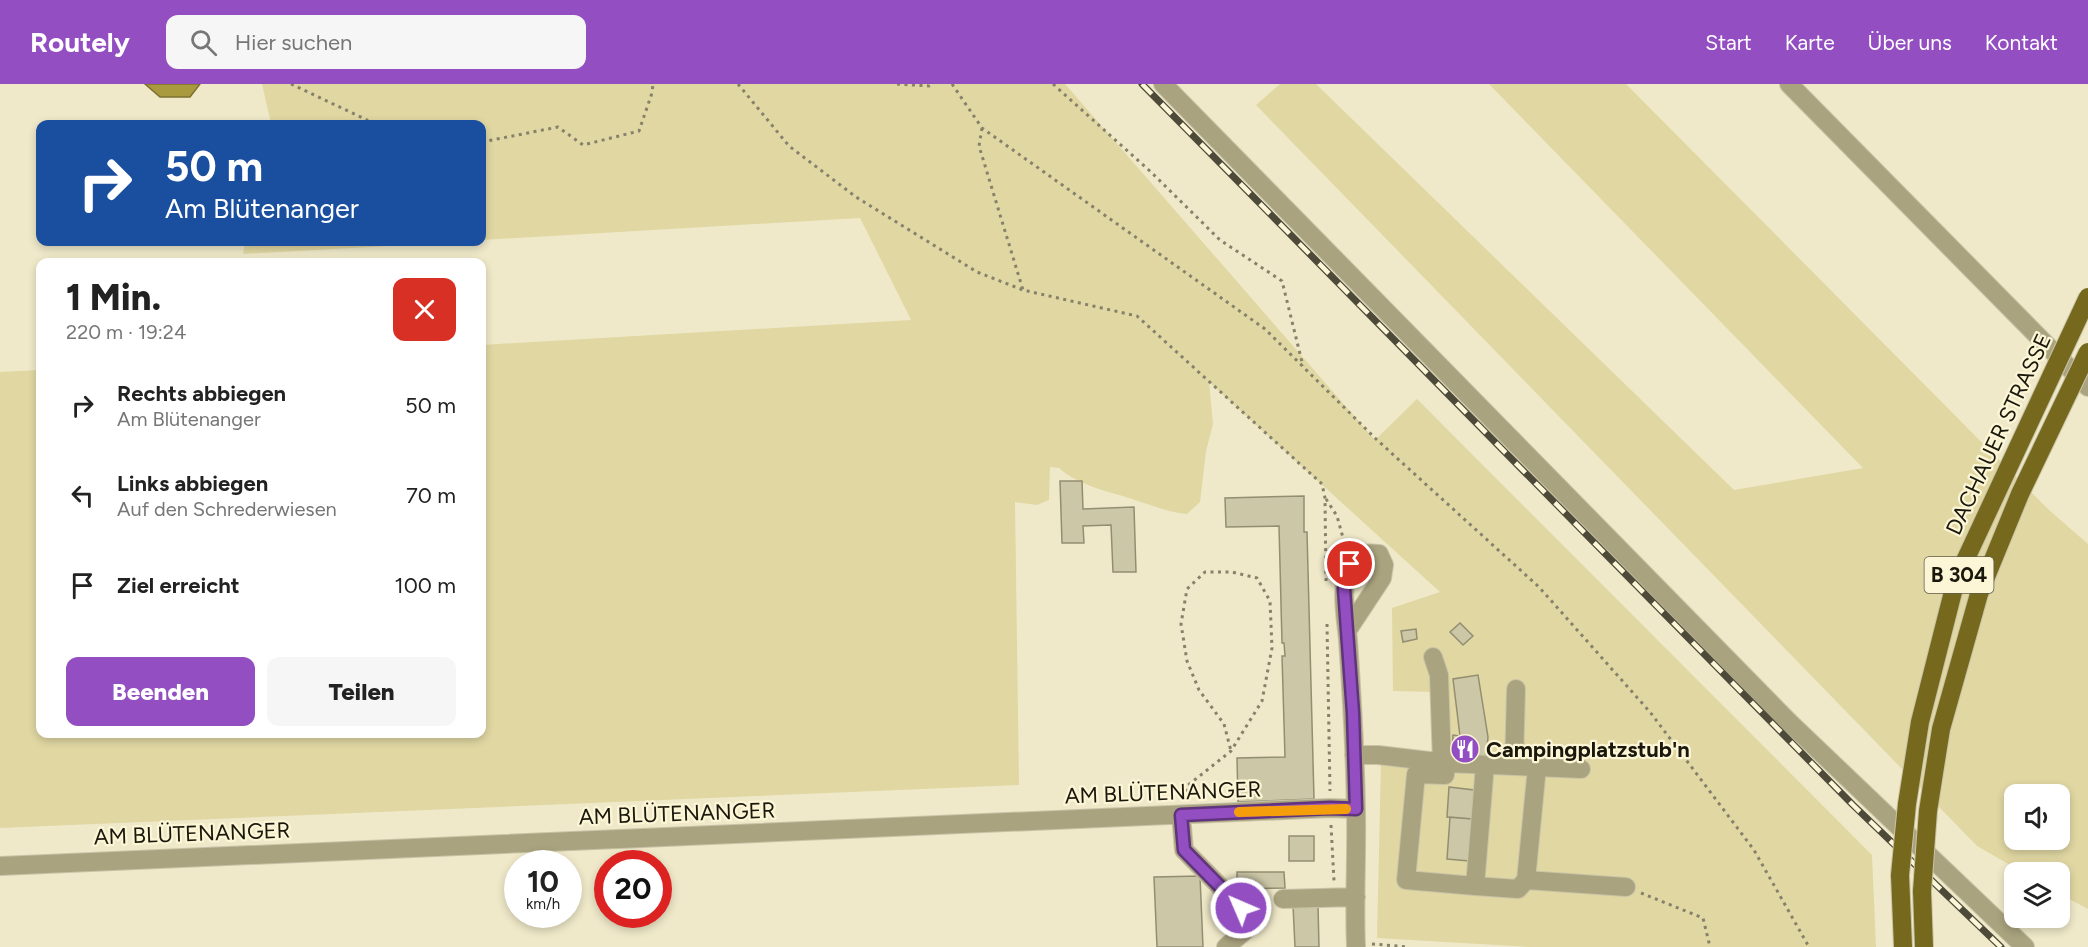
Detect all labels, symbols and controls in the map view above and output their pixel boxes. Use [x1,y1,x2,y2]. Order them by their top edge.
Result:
search box [166,15,586,69]
text: Routely [30,25,130,59]
icon: search [187,26,220,59]
text: Hier suchen [235,29,352,56]
text: Start [1705,30,1752,55]
text: Karte [1785,30,1835,55]
text: Über uns [1868,30,1952,55]
text: Kontakt [1985,30,2058,55]
text: 50 m [165,141,263,192]
icon: right [66,144,144,222]
text: Am Blütenanger [165,192,359,225]
text: 1 Min. [66,276,161,319]
button: close [393,278,456,341]
text: 220 m · 19:24 [66,320,186,344]
street label: DACHAUER STRASSE [1940,329,2057,539]
text: Rechts abbiegen [117,380,286,407]
icon: right [66,389,99,422]
text: 50 m [405,392,456,419]
text: Am Blütenanger [117,407,261,431]
text: Links abbiegen [117,470,268,497]
icon: left [66,479,99,512]
text: 70 m [406,482,456,509]
text: Auf den Schrederwiesen [117,497,337,521]
pin [1324,538,1375,589]
icon: arrive [1333,547,1366,580]
road number: B 304 [1924,557,1994,593]
icon: arrive [66,569,99,602]
text: Ziel erreicht [117,572,240,599]
text: 100 m [395,572,456,599]
button: Beenden [66,657,255,726]
button: Teilen [267,657,456,726]
restaurant icon: Campingplatzstub'n [1449,733,1481,765]
place label: Campingplatzstub'n [1486,736,1690,763]
street label: AM BLÜTENANGER [1064,776,1262,809]
map controls [2004,784,2070,928]
button: sound [2004,784,2070,850]
street label: AM BLÜTENANGER [578,797,776,830]
street label: AM BLÜTENANGER [93,817,291,850]
speed limit sign: 20 [594,850,672,928]
button: layers [2004,862,2070,928]
text: 10 [527,863,559,900]
position arrow [1209,876,1273,940]
text: km/h [526,895,560,913]

